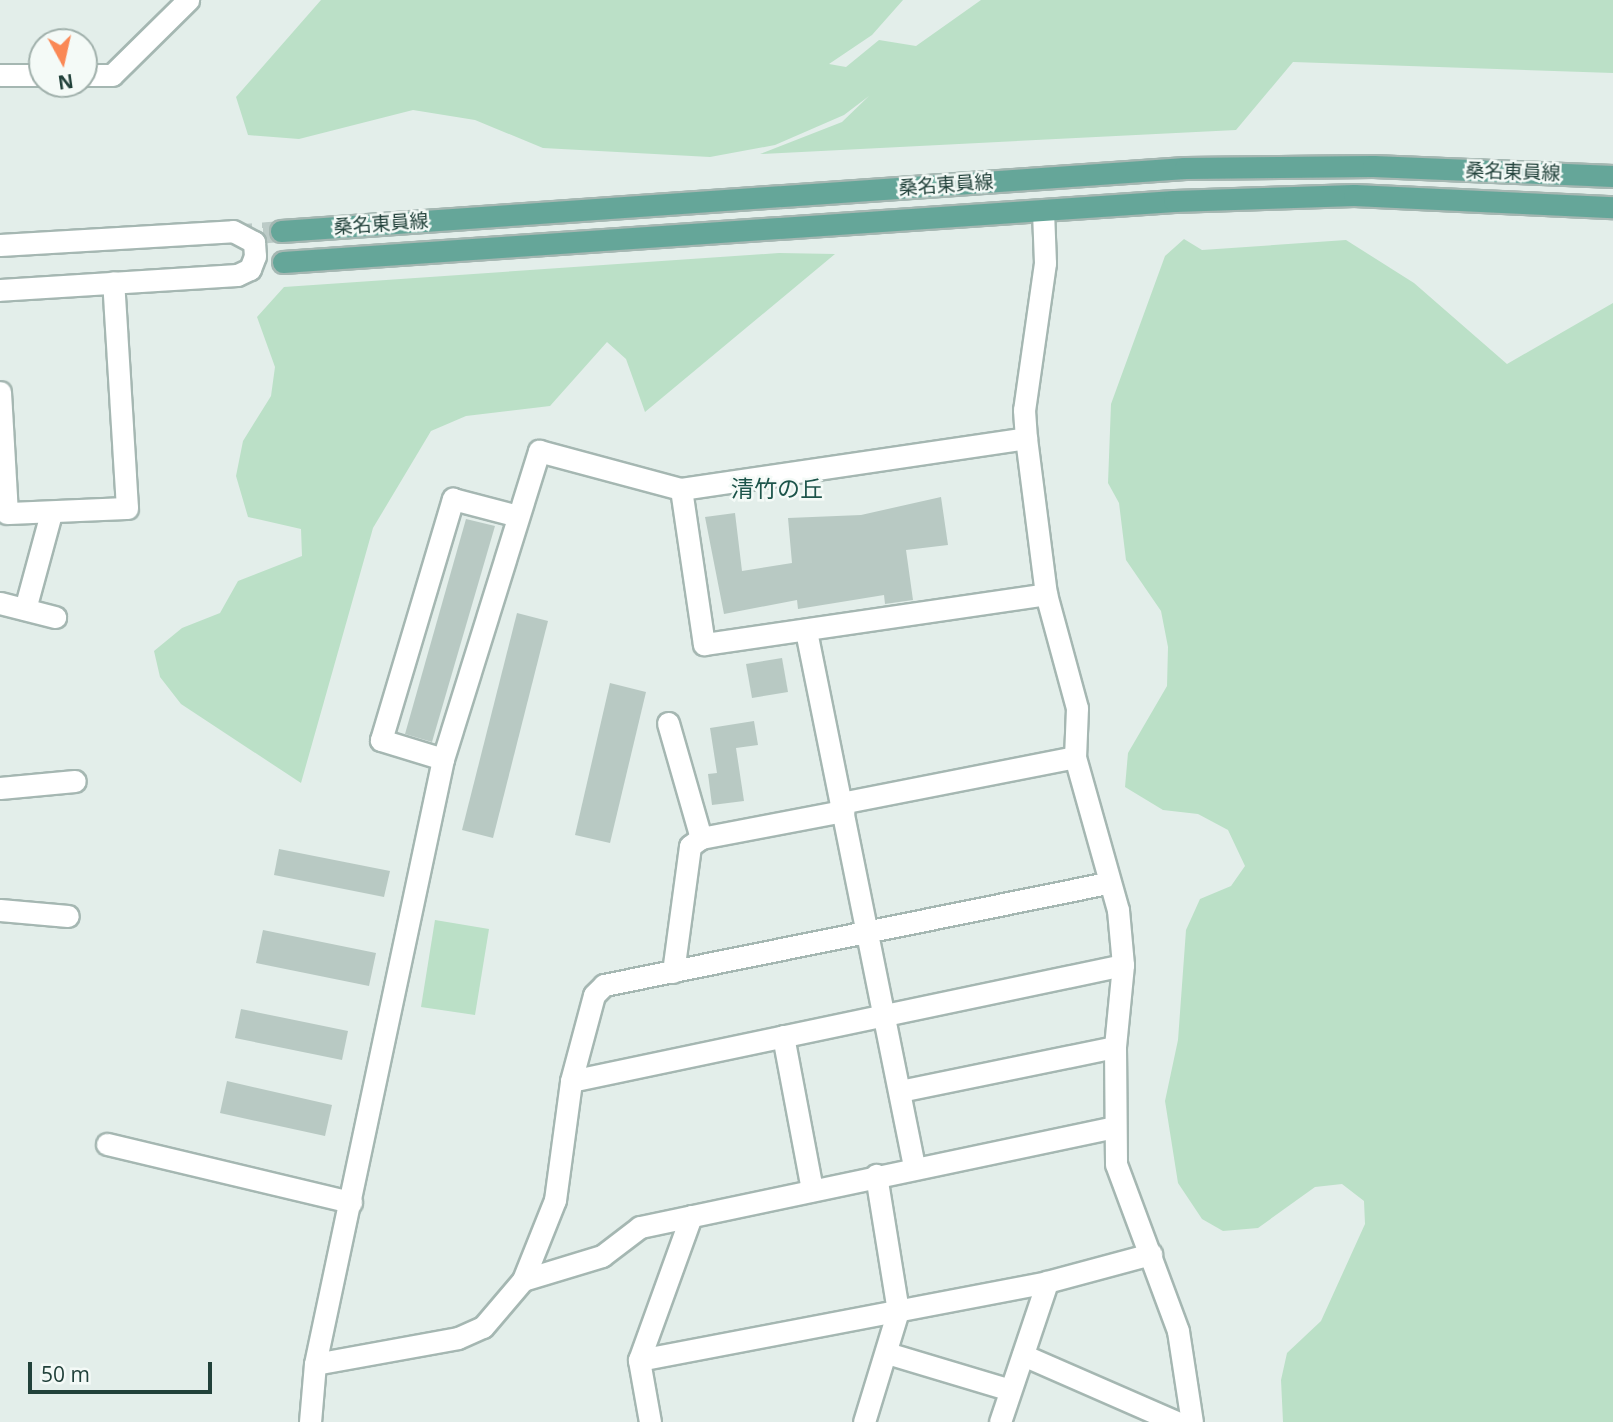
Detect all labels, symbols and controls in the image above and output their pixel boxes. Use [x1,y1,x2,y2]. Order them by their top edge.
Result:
north arrow [28,28,98,98]
text: N [56,68,75,96]
street label: 桑名東員線 [1465,159,1561,185]
street label: 桑名東員線 [898,170,994,200]
street label: 桑名東員線 [333,209,429,239]
district label: 清竹の丘 [731,474,823,502]
scale bar [32,1348,215,1392]
text: 50 m [41,1360,90,1388]

